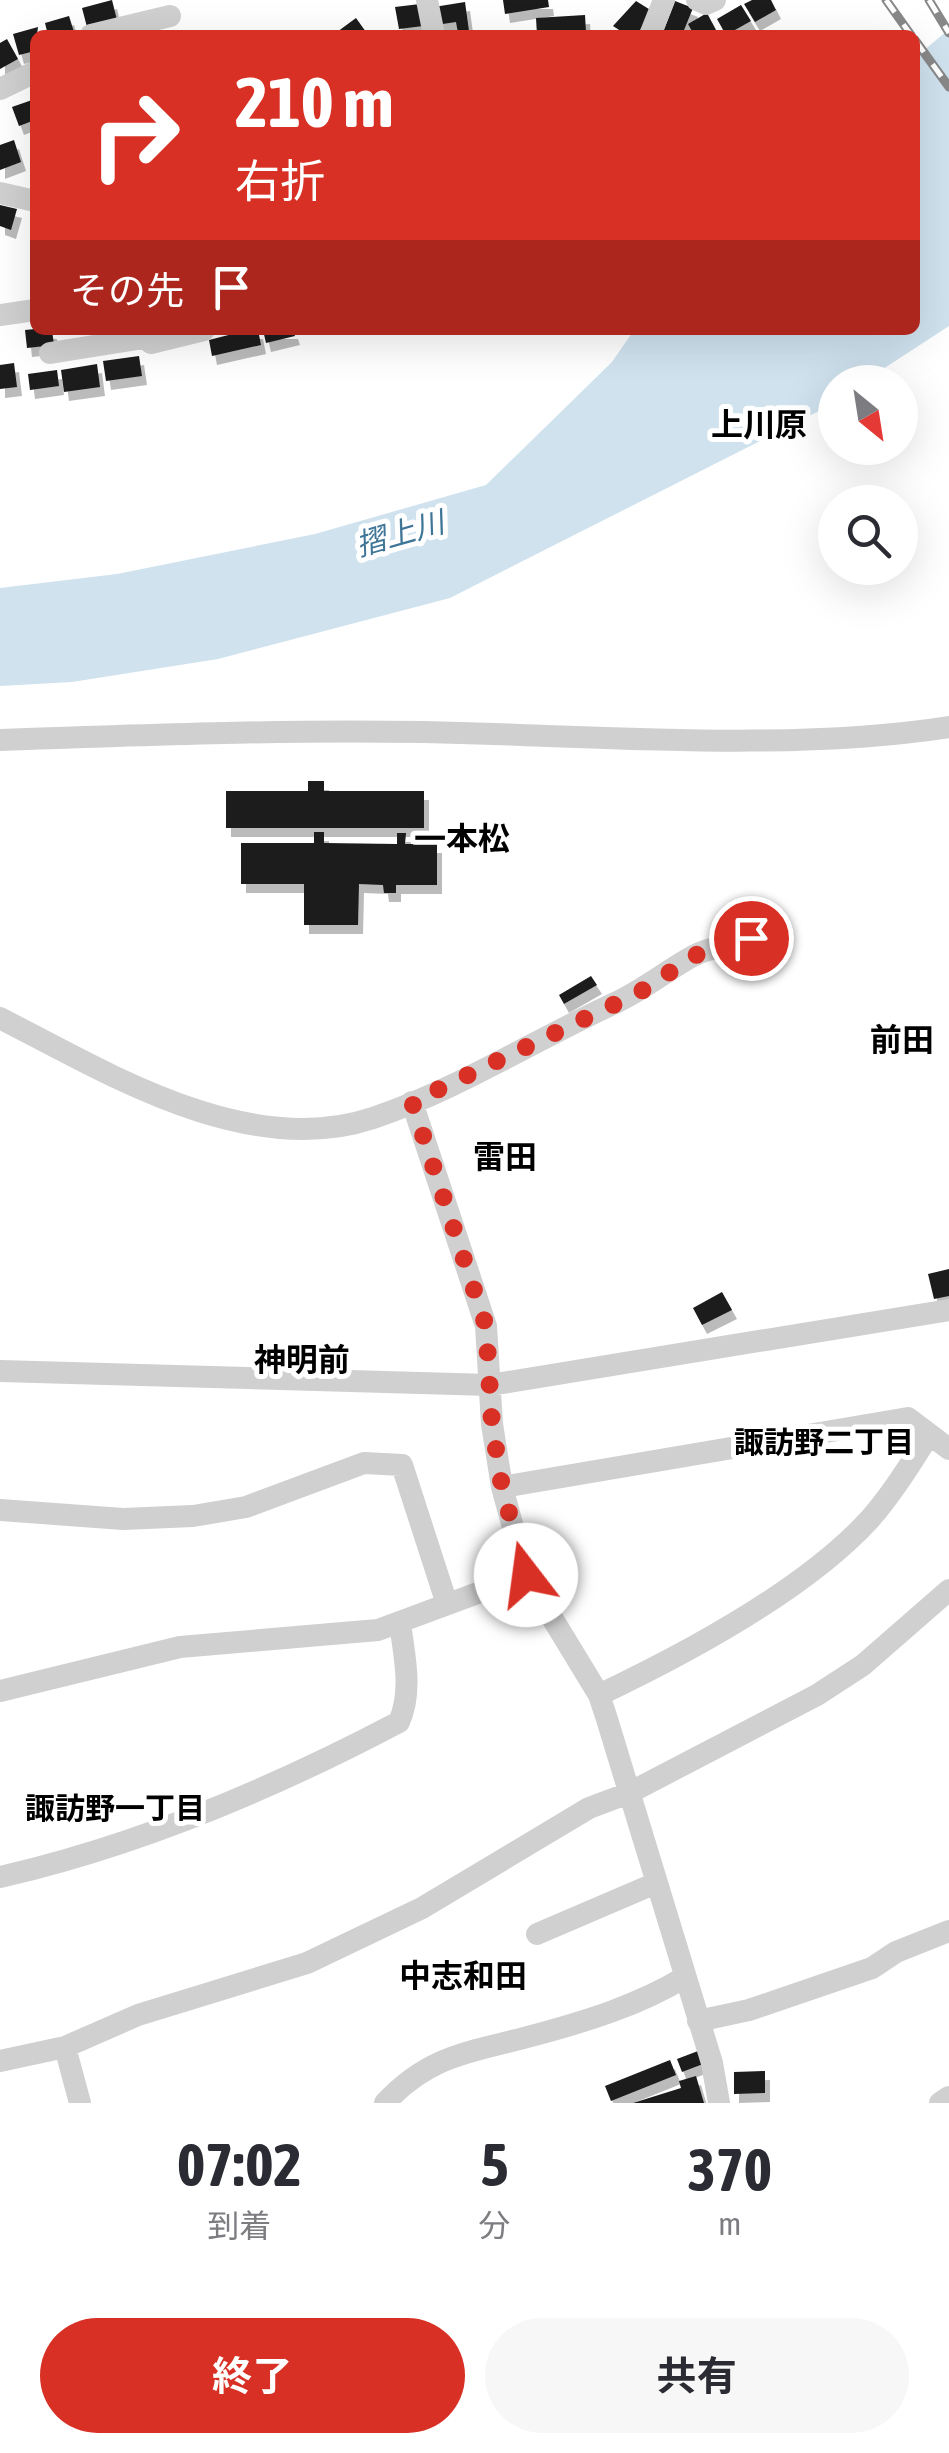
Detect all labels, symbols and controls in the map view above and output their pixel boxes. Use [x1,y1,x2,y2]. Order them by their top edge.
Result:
text: 210 m [235,62,394,142]
icon: right [70,70,200,200]
text: 右折 [235,155,325,207]
icon: arrive [204,260,259,315]
text: その先 [70,269,184,312]
north arrow [818,365,918,465]
map controls [818,365,918,585]
district label: 上川原 [711,406,807,443]
button: search [818,485,918,585]
water label: 摺上川 [352,503,451,562]
district label: 一本松 [414,820,510,857]
pin [709,896,794,981]
icon: arrive [724,911,779,966]
district label: 前田 [870,1021,934,1058]
district label: 雷田 [473,1138,537,1175]
district label: 神明前 [254,1341,350,1378]
district label: 諏訪野二丁目 [734,1425,914,1459]
position arrow [474,1523,578,1627]
district label: 諏訪野一丁目 [25,1791,205,1825]
district label: 中志和田 [399,1957,527,1994]
text: 07:02 [177,2130,302,2199]
text: 5 [480,2130,509,2199]
text: 370 [687,2135,772,2204]
text: m [718,2205,741,2242]
text: 到着 [207,2207,271,2244]
text: 分 [479,2207,511,2244]
button: 終了 [40,2318,465,2433]
button: 共有 [485,2318,909,2433]

